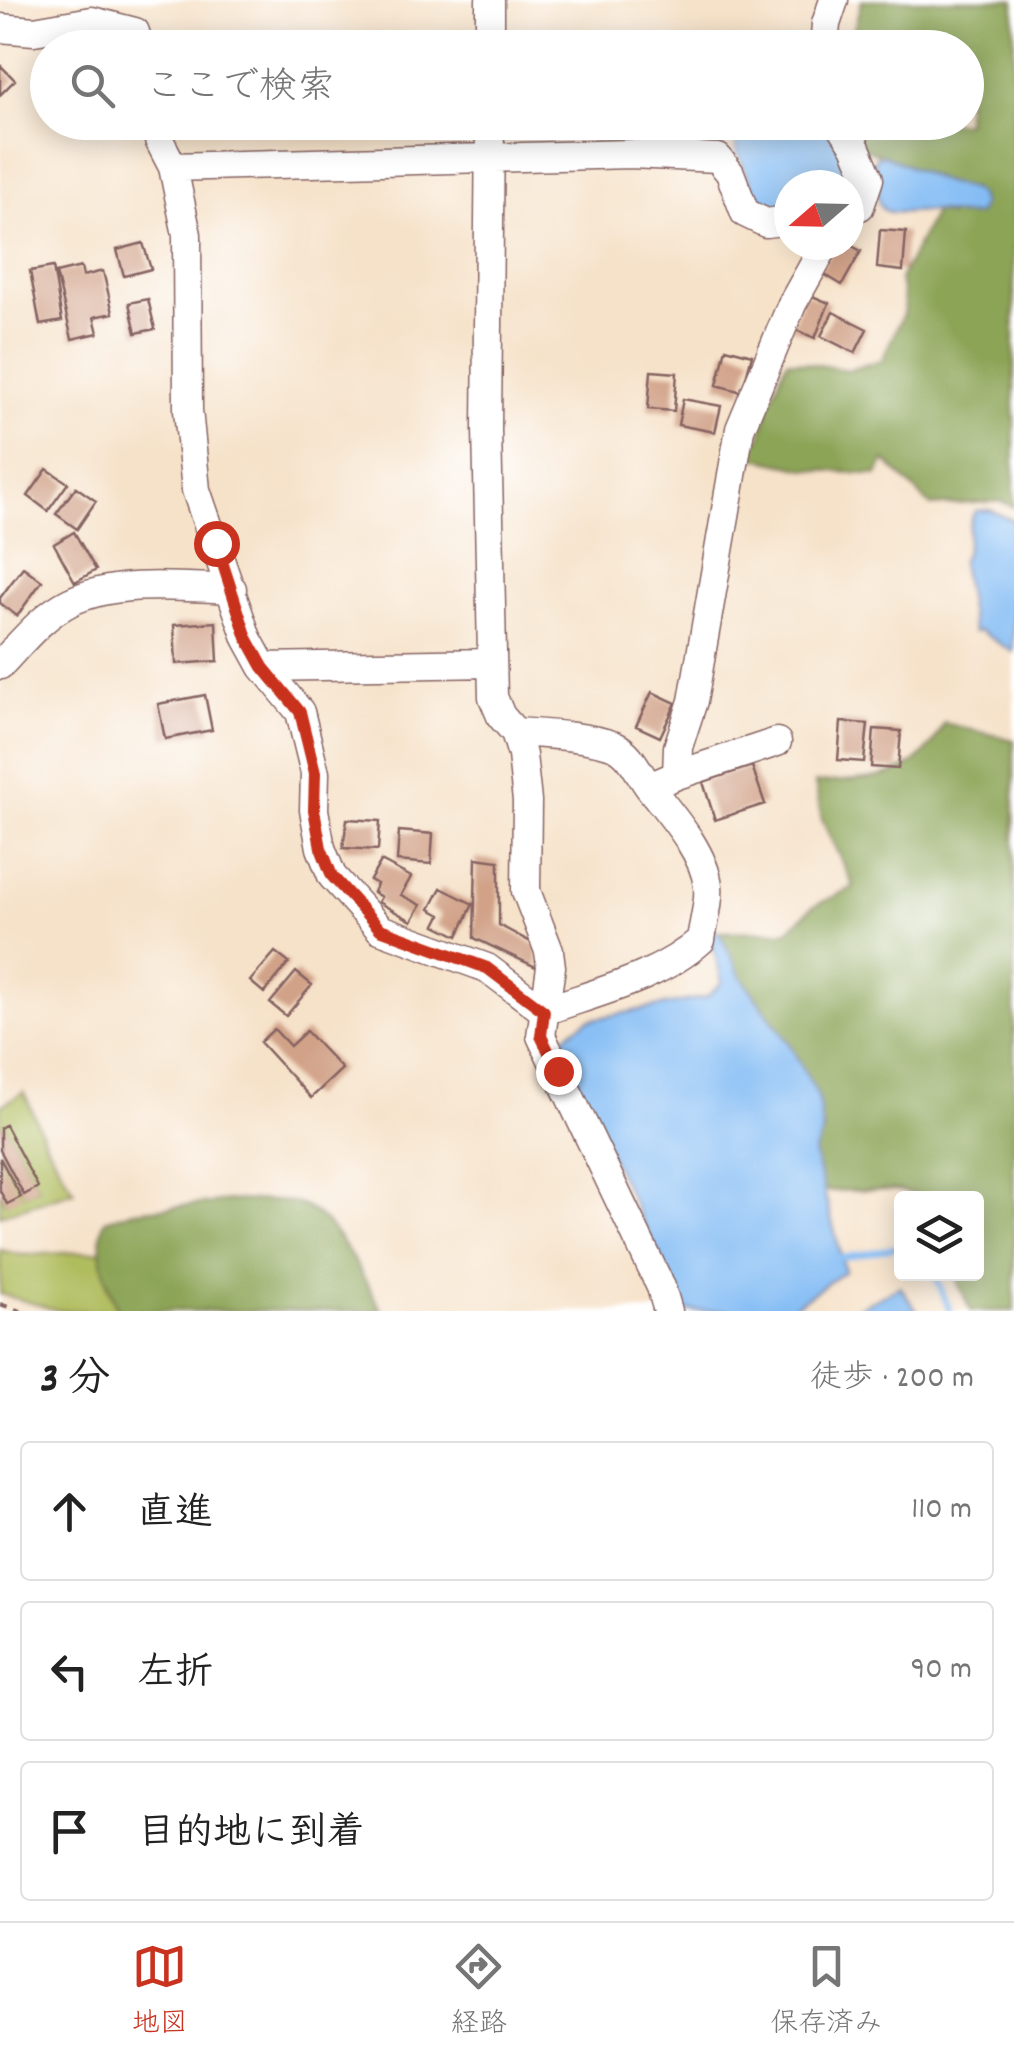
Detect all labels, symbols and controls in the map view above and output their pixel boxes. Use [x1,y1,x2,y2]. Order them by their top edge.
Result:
search box [30,30,984,140]
icon: search [65,58,120,113]
text: ここで検索 [145,62,335,117]
north arrow [774,170,864,260]
route start [194,521,240,567]
route end [536,1049,582,1095]
map controls [894,1191,984,1281]
button: layers [894,1191,984,1281]
text: 3 分 [40,1352,110,1412]
text: 徒歩 · 200 m [810,1357,974,1403]
icon: ahead [42,1484,97,1539]
text: 直進 [137,1488,213,1543]
text: 110 m [911,1488,972,1534]
icon: left [42,1644,97,1699]
text: 左折 [137,1648,213,1703]
text: 90 m [911,1648,972,1694]
icon: arrive [42,1804,97,1859]
text: 目的地に到着 [137,1808,365,1863]
tab: 地図 [132,1939,188,2046]
tab: 経路 [451,1939,507,2046]
tab: 保存済み [770,1939,882,2046]

